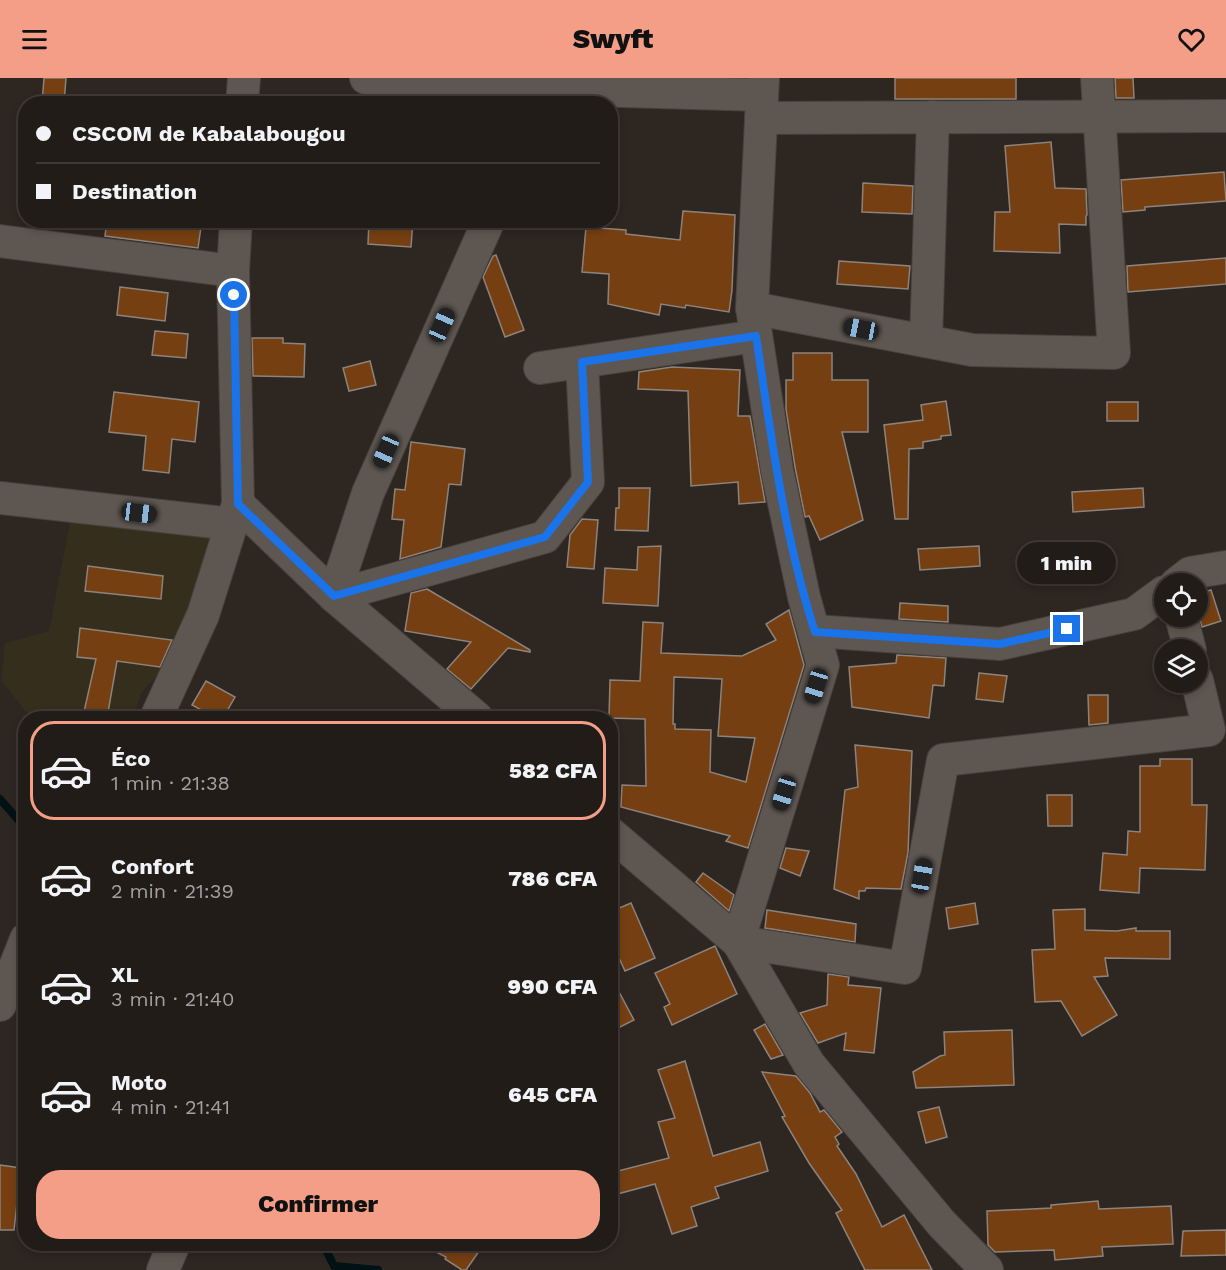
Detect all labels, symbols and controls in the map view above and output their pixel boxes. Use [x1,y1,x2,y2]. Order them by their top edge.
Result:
icon: menu [18,23,51,56]
text: Swyft [573,23,653,55]
icon: heart [1175,23,1208,56]
text: CSCOM de Kabalabougou [72,121,346,146]
text: Destination [72,179,197,204]
route start [220,281,247,308]
car [426,305,458,345]
car [842,317,880,341]
car [370,431,402,471]
car [120,502,158,524]
callout: 1 min [1018,542,1116,584]
text: 1 min [1041,551,1092,575]
map controls [1154,573,1208,693]
button: locate [1154,573,1208,627]
route end [1053,615,1080,642]
button: layers [1154,639,1208,693]
car [802,666,830,706]
icon: car [39,744,93,798]
text: Éco [111,746,150,771]
text: 582 CFA [509,758,597,783]
text: 1 min · 21:38 [111,771,230,795]
car [770,773,798,813]
icon: car [39,852,93,906]
text: Confort [111,854,194,879]
car [910,857,934,895]
text: 786 CFA [508,866,597,891]
text: 2 min · 21:39 [111,879,234,903]
icon: car [39,960,93,1014]
text: XL [111,962,139,987]
text: 990 CFA [508,974,597,999]
text: 3 min · 21:40 [111,987,234,1011]
icon: car [39,1068,93,1122]
text: Moto [111,1070,167,1095]
text: 645 CFA [508,1082,597,1107]
text: 4 min · 21:41 [111,1095,230,1119]
button: Confirmer [36,1170,600,1239]

